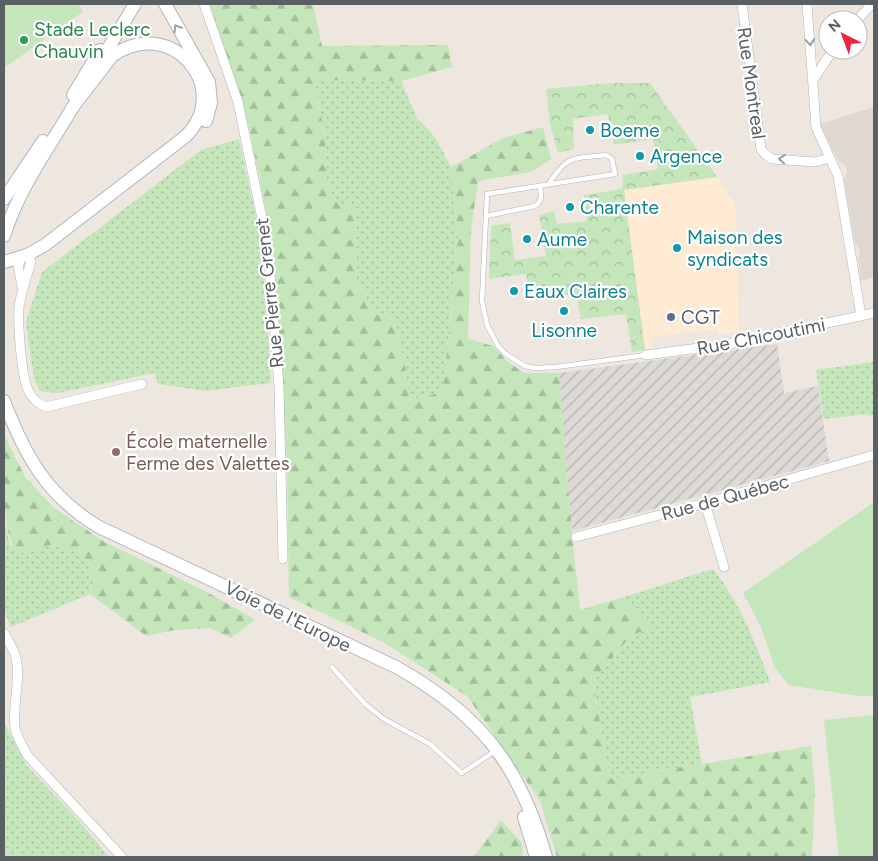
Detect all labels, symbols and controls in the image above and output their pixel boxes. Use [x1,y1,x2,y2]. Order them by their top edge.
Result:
north arrow [818,10,868,60]
text: N [825,16,844,36]
place label: Stade Leclerc Chauvin [34,18,150,63]
one-way arrow [174,24,184,33]
street label: Rue Montreal [732,25,771,141]
marker: Stade Leclerc Chauvin [18,34,30,46]
one-way arrow [804,38,815,46]
place label: Boeme [600,119,660,142]
marker: Boeme [584,124,596,136]
place label: Argence [650,145,722,168]
marker: Argence [634,150,646,162]
one-way arrow [778,154,786,165]
place label: Charente [580,196,659,219]
marker: Charente [564,201,576,213]
street label: Rue Pierre Grenet [250,217,289,369]
place label: Maison des syndicats [687,226,783,271]
place label: Aume [537,228,587,251]
marker: Aume [521,233,533,245]
marker: Maison des syndicats [671,242,683,254]
place label: Eaux Claires [524,280,627,303]
marker: Eaux Claires [508,285,520,297]
marker: Lisonne [558,305,570,317]
place label: CGT [681,306,720,329]
marker: CGT [665,311,677,323]
street label: Rue Chicoutimi [695,313,827,360]
place label: Lisonne [531,319,597,342]
place label: École maternelle Ferme des Valettes [126,430,290,475]
marker: École maternelle Ferme des Valettes [110,446,122,458]
street label: Rue de Québec [659,469,792,526]
street label: Voie de l'Europe [221,576,355,657]

